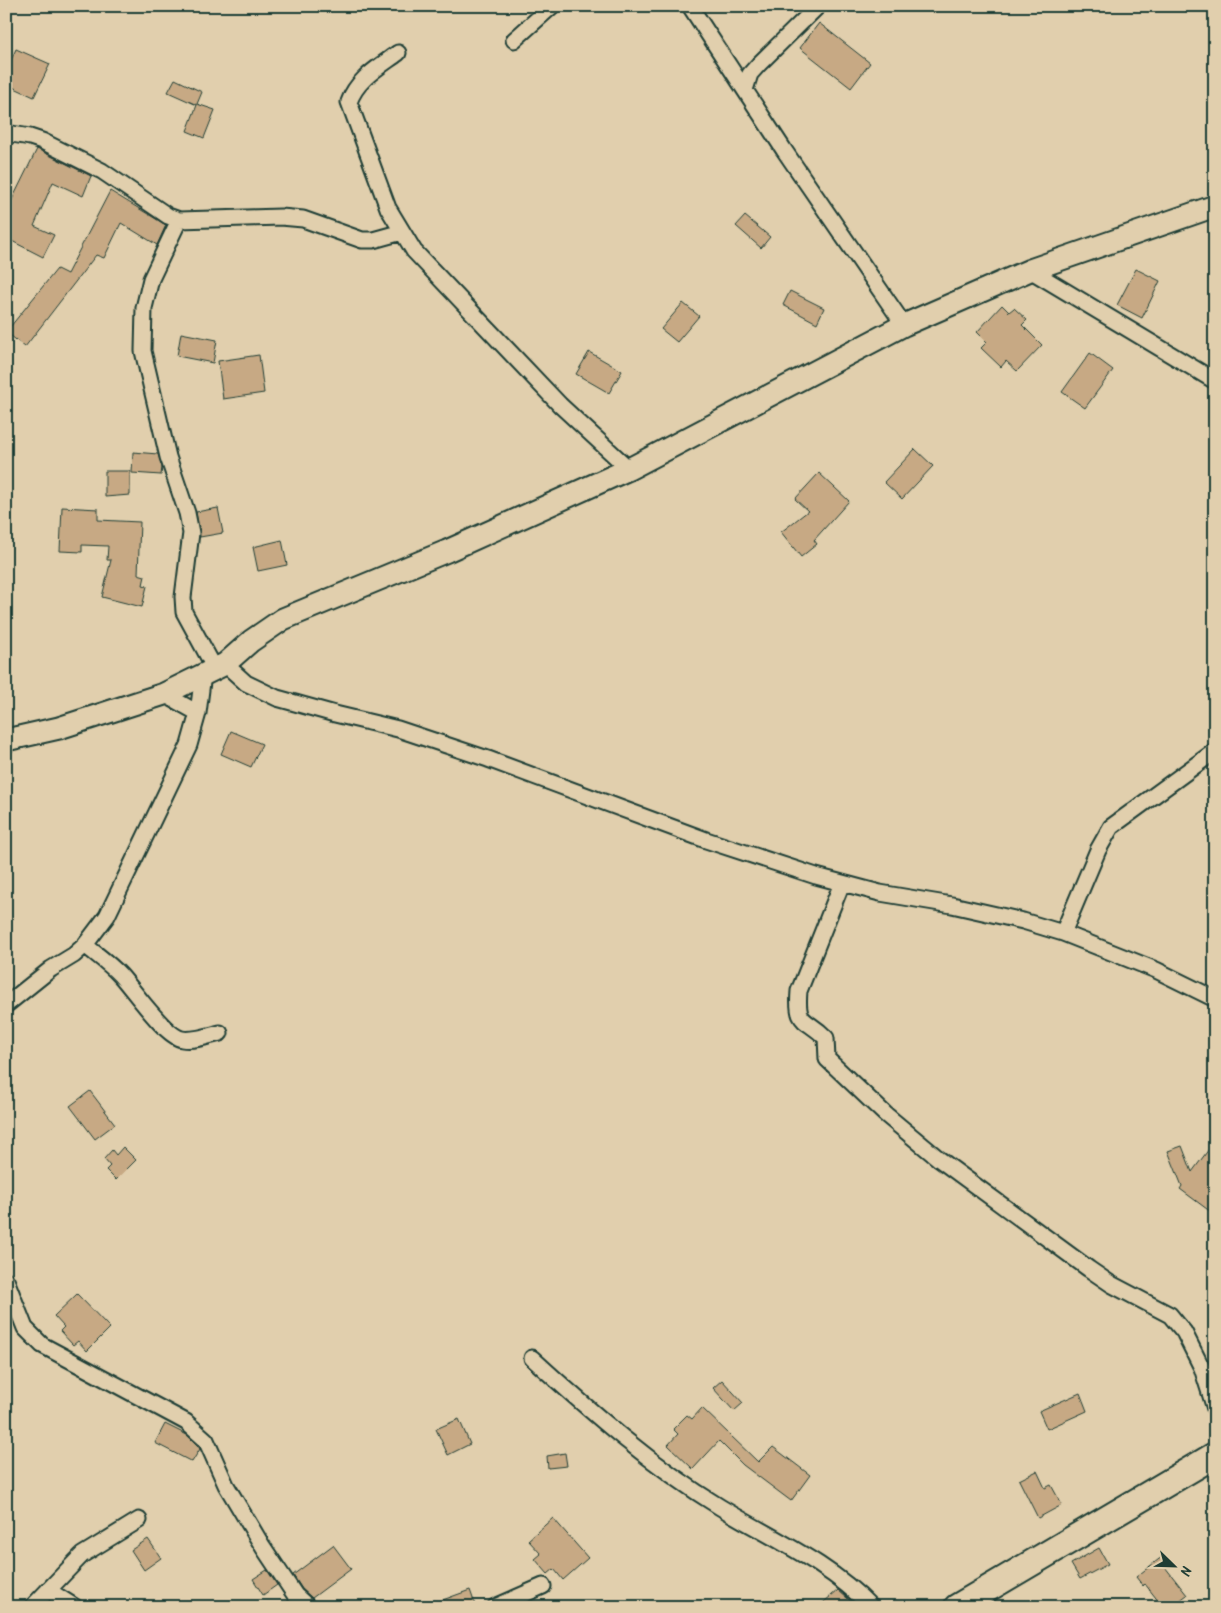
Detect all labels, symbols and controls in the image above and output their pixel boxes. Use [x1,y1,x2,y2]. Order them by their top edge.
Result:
north arrow [1148,1540,1198,1590]
text: N [1173,1562,1197,1579]

